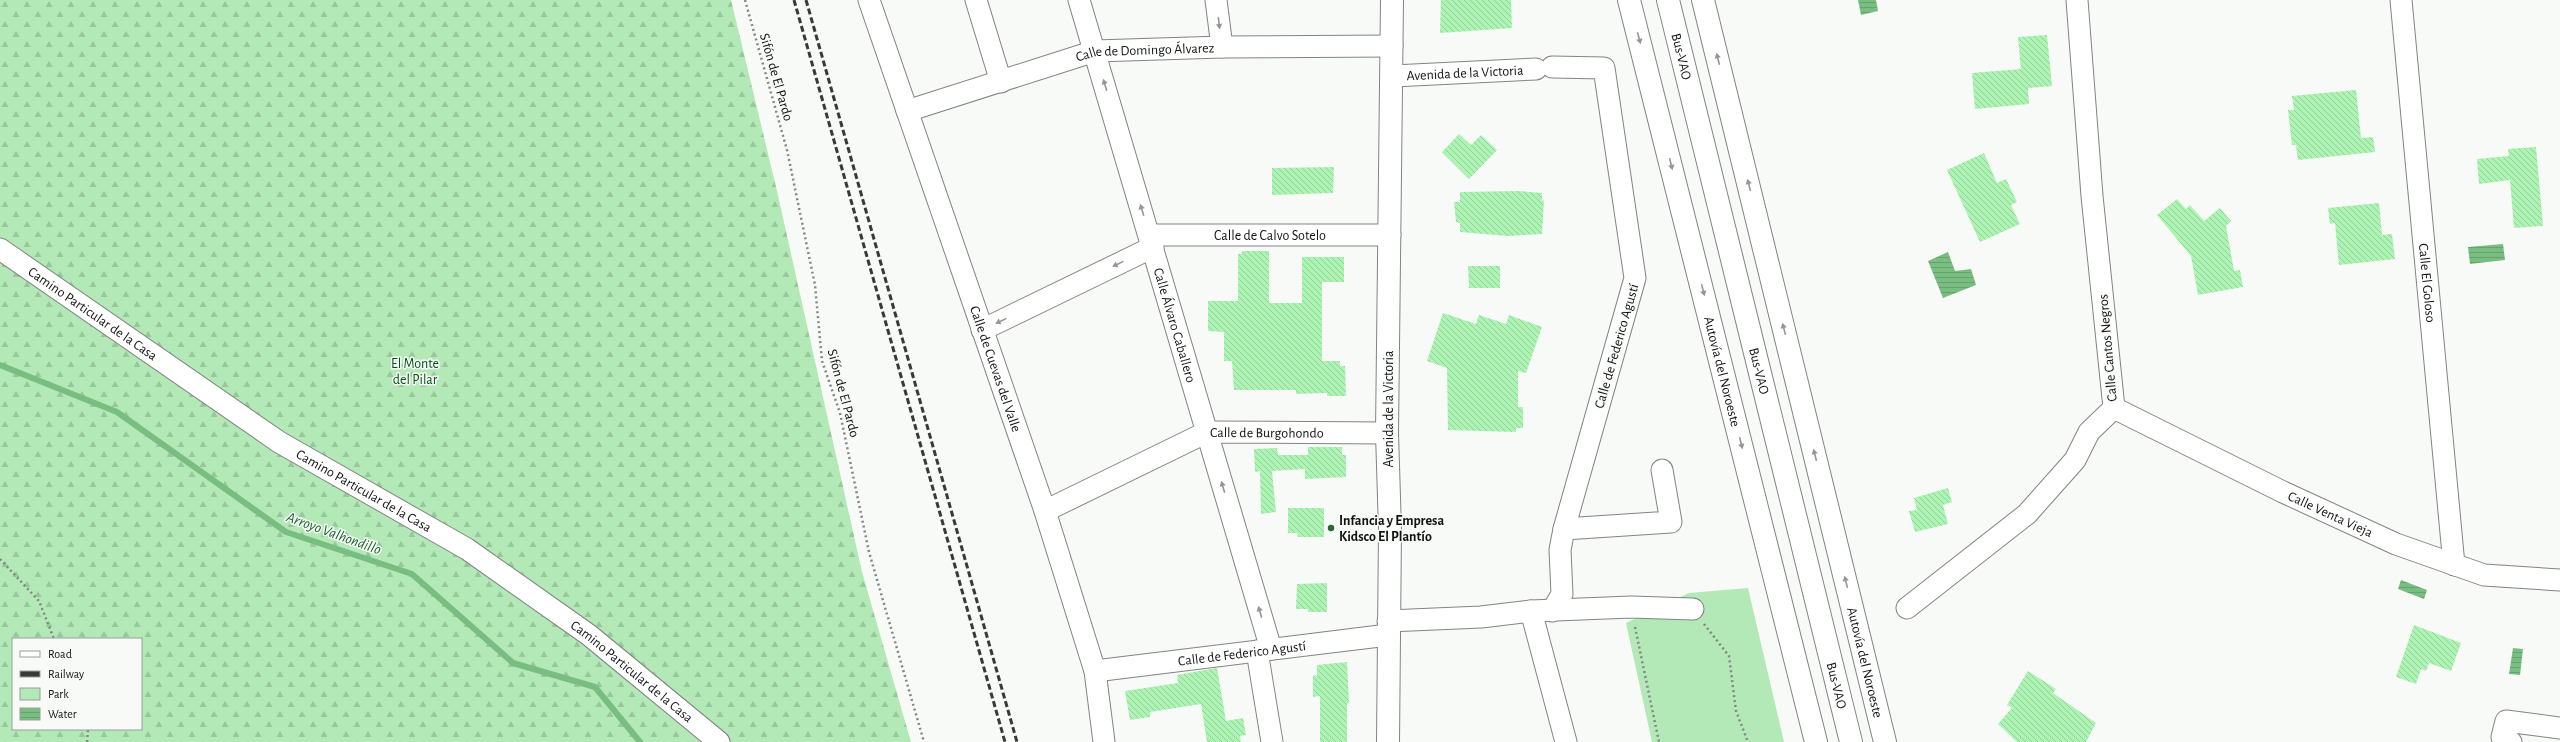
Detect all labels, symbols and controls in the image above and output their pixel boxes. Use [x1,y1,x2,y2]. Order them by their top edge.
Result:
one-way arrow [1216,17,1222,29]
one-way arrow [1637,31,1643,44]
street label: Sifón de El Pardo [757,32,795,123]
street label: Bus-VAO [1668,32,1693,81]
street label: Calle de Domingo Álvarez [1074,39,1215,65]
one-way arrow [1715,53,1721,65]
street label: Avenida de la Victoria [1406,64,1524,83]
one-way arrow [1102,79,1108,91]
one-way arrow [1669,157,1675,170]
one-way arrow [1746,179,1752,191]
one-way arrow [1139,203,1145,215]
street label: Calle de Calvo Sotelo [1214,229,1326,243]
street label: Calle El Goloso [2416,243,2437,323]
one-way arrow [1113,261,1124,267]
street label: Camino Particular de la Casa [25,265,160,364]
street label: Calle Álvaro Caballero [1151,266,1198,385]
street label: Calle de Federico Agustí [1592,282,1642,410]
one-way arrow [1700,284,1706,296]
street label: Calle Cantos Negros [2096,294,2120,402]
street label: Calle de Cuevas del Valle [967,304,1023,434]
street label: Autovía del Noroeste [1701,315,1742,428]
one-way arrow [996,318,1007,324]
one-way arrow [1781,323,1787,335]
street label: Bus-VAO [1746,346,1771,396]
street label: Sifón de El Pardo [825,348,862,439]
street label: Avenida de la Victoria [1382,350,1396,467]
park label: El Monte del Pilar [391,357,439,387]
street label: Calle de Burgohondo [1210,426,1324,441]
one-way arrow [1738,437,1744,449]
street label: Camino Particular de la Casa [293,447,434,535]
one-way arrow [1812,449,1818,462]
one-way arrow [1220,481,1226,493]
street label: Calle Venta Vieja [2286,489,2375,541]
water label: Arroyo Valhondillo [284,509,383,558]
place label: Infancia y Empresa Kidsco El Plantío [1339,514,1444,544]
marker: Infancia y Empresa Kidsco El Plantío [1326,523,1336,533]
one-way arrow [1843,576,1849,588]
one-way arrow [1257,606,1263,618]
street label: Autovía del Noroeste [1844,606,1885,719]
street label: Camino Particular de la Casa [568,618,696,726]
legend [12,638,142,730]
street label: Calle de Federico Agustí [1177,639,1307,669]
text: Road [48,648,72,660]
street label: Bus-VAO [1824,661,1849,711]
text: Railway [48,668,84,681]
text: Park [48,688,69,700]
text: Water [48,708,77,720]

